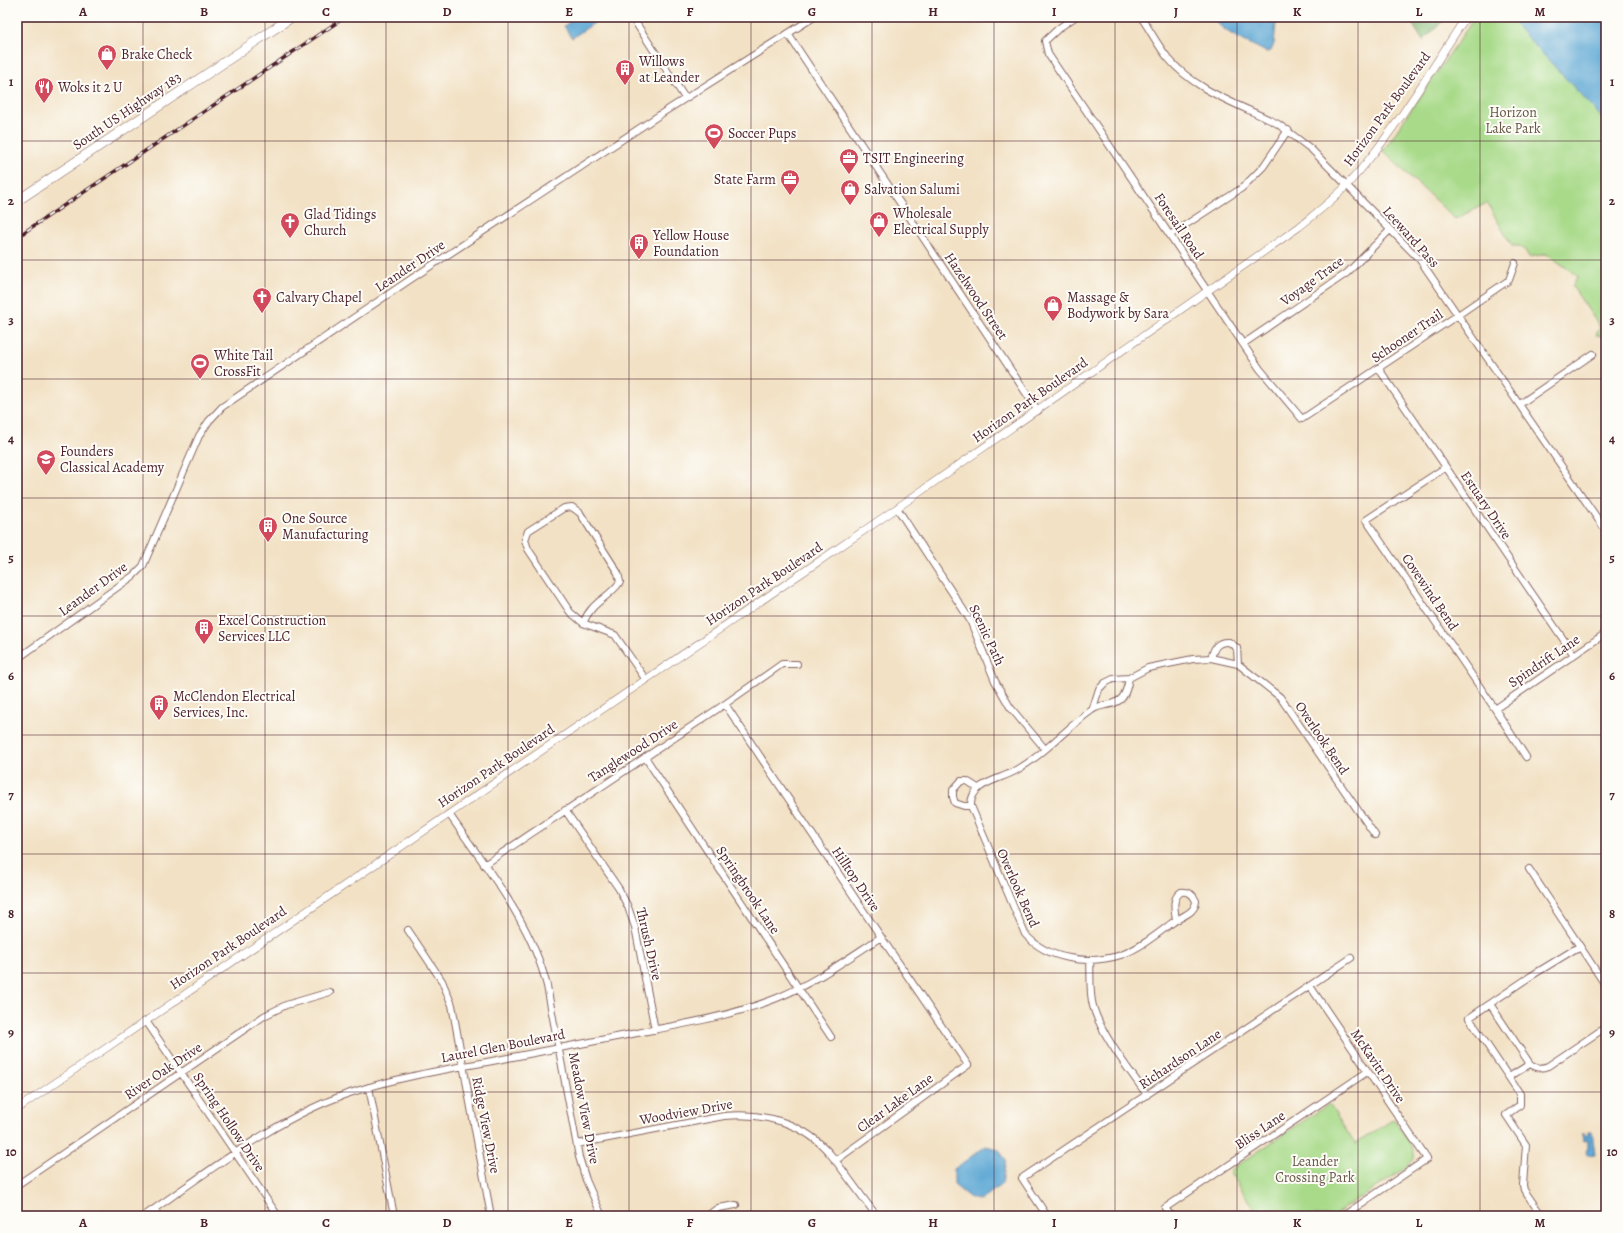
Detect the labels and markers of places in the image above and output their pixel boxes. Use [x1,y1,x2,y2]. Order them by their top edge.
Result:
shop icon: Brake Check [96,43,118,71]
place label: Brake Check [121,45,192,64]
place label: Willows at Leander [638,52,700,87]
building icon: Willows at Leander [614,58,636,86]
restaurant icon: Woks it 2 U [33,76,55,104]
place label: Woks it 2 U [57,78,123,97]
sports icon: Soccer Pups [703,122,725,150]
place label: Soccer Pups [728,124,796,143]
office icon: TSIT Engineering [838,147,860,175]
place label: TSIT Engineering [863,149,964,168]
office icon: State Farm [779,168,801,196]
place label: State Farm [714,170,776,189]
shop icon: Salvation Salumi [839,178,861,206]
place label: Salvation Salumi [864,180,960,199]
place label: Wholesale Electrical Supply [892,204,990,239]
place label: Glad Tidings Church [304,205,376,240]
shop icon: Wholesale Electrical Supply [868,210,890,238]
church icon: Glad Tidings Church [279,211,301,239]
place label: Yellow House Foundation [652,226,729,261]
building icon: Yellow House Foundation [628,232,650,260]
church icon: Calvary Chapel [251,286,273,314]
place label: Calvary Chapel [276,288,362,307]
place label: Massage & Bodywork by Sara [1067,288,1169,323]
shop icon: Massage & Bodywork by Sara [1042,294,1064,322]
place label: White Tail CrossFit [213,346,273,381]
sports icon: White Tail CrossFit [189,352,211,380]
place label: Founders Classical Academy [60,442,165,477]
school or university icon: Founders Classical Academy [35,448,57,476]
place label: One Source Manufacturing [282,509,369,544]
building icon: One Source Manufacturing [257,515,279,543]
place label: Excel Construction Services LLC [218,611,327,646]
building icon: Excel Construction Services LLC [193,617,215,645]
place label: McClendon Electrical Services, Inc. [173,687,296,722]
building icon: McClendon Electrical Services, Inc. [148,693,170,721]

